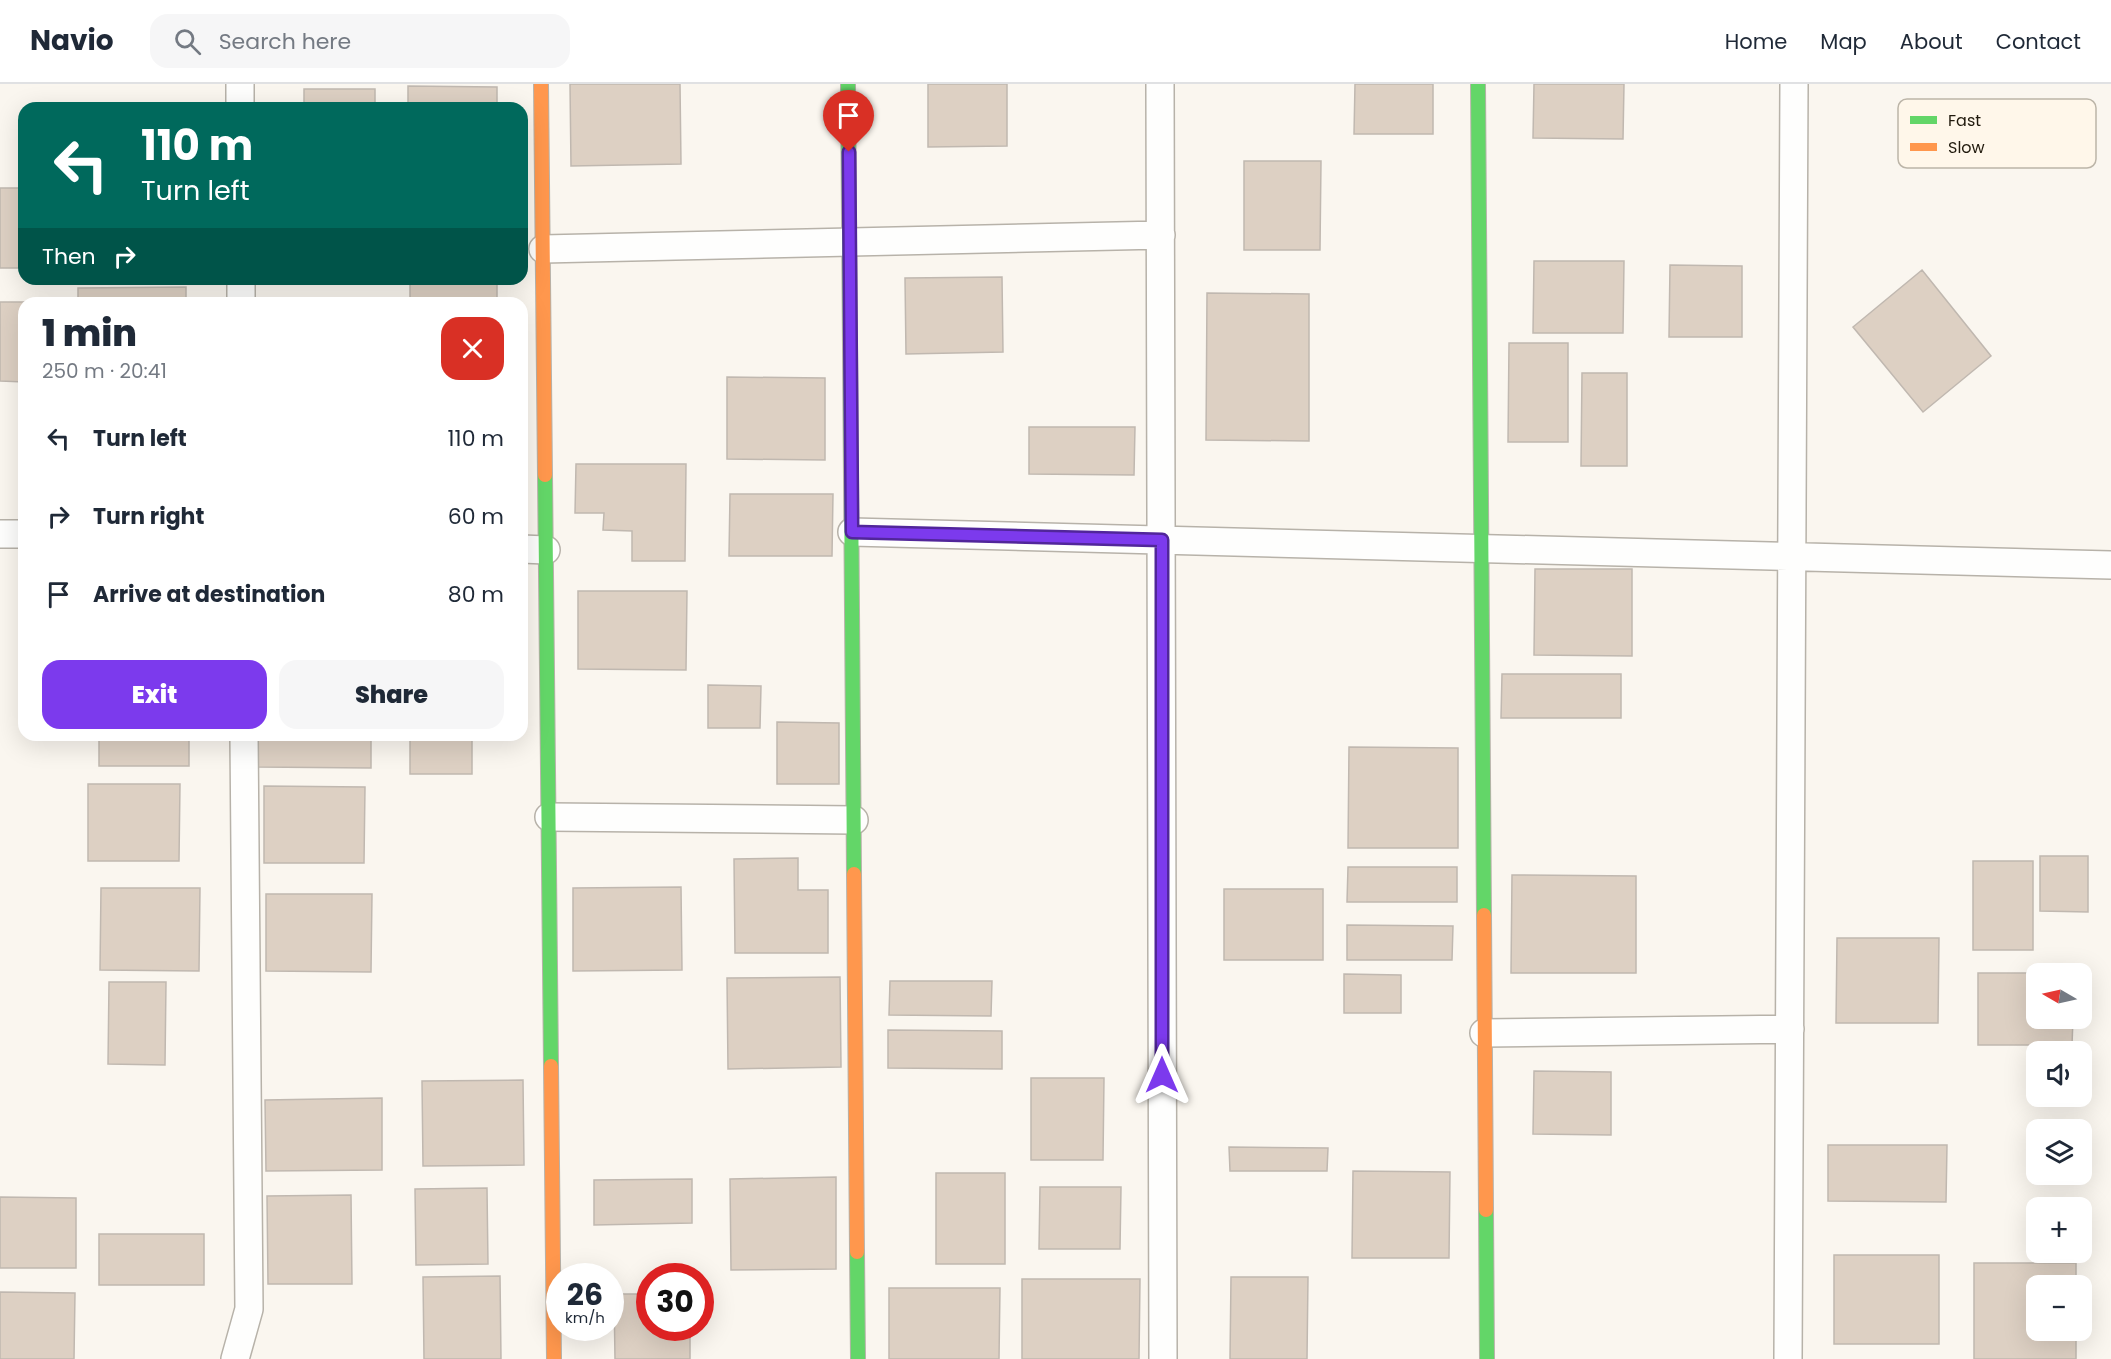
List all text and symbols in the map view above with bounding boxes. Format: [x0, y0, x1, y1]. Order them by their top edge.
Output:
search box [150, 14, 570, 68]
text: Navio [30, 21, 114, 60]
icon: search [171, 25, 204, 58]
text: Search here [219, 26, 351, 57]
text: Home [1725, 27, 1787, 56]
text: Map [1820, 27, 1867, 56]
text: About [1900, 27, 1963, 56]
text: Contact [1996, 27, 2081, 56]
pin [823, 90, 874, 152]
icon: arrive [832, 99, 865, 132]
legend [1898, 99, 2096, 168]
text: Fast [1948, 109, 1981, 132]
text: 110 m [141, 116, 253, 175]
icon: left [42, 126, 120, 204]
text: Slow [1948, 136, 1985, 159]
text: Turn left [141, 172, 250, 209]
icon: right [108, 240, 141, 273]
text: Then [42, 241, 96, 272]
text: 1 min [42, 308, 137, 359]
button: close [441, 317, 504, 380]
text: 250 m · 20:41 [42, 357, 167, 385]
icon: left [42, 422, 75, 455]
text: Turn left [93, 423, 187, 454]
text: 110 m [448, 423, 504, 454]
icon: right [42, 500, 75, 533]
text: Turn right [93, 501, 204, 532]
text: 60 m [448, 501, 504, 532]
icon: arrive [42, 578, 75, 611]
text: Arrive at destination [93, 579, 325, 610]
text: 80 m [448, 579, 504, 610]
button: Exit [42, 660, 267, 729]
button: Share [279, 660, 504, 729]
north arrow [2026, 963, 2092, 1029]
map controls [2026, 963, 2092, 1341]
button: sound [2026, 1041, 2092, 1107]
position arrow [1130, 1043, 1194, 1107]
button: layers [2026, 1119, 2092, 1185]
button: + [2026, 1197, 2092, 1263]
speed limit sign: 30 [636, 1263, 714, 1341]
text: 26 [567, 1273, 603, 1316]
button: − [2026, 1275, 2092, 1341]
text: km/h [565, 1307, 605, 1328]

